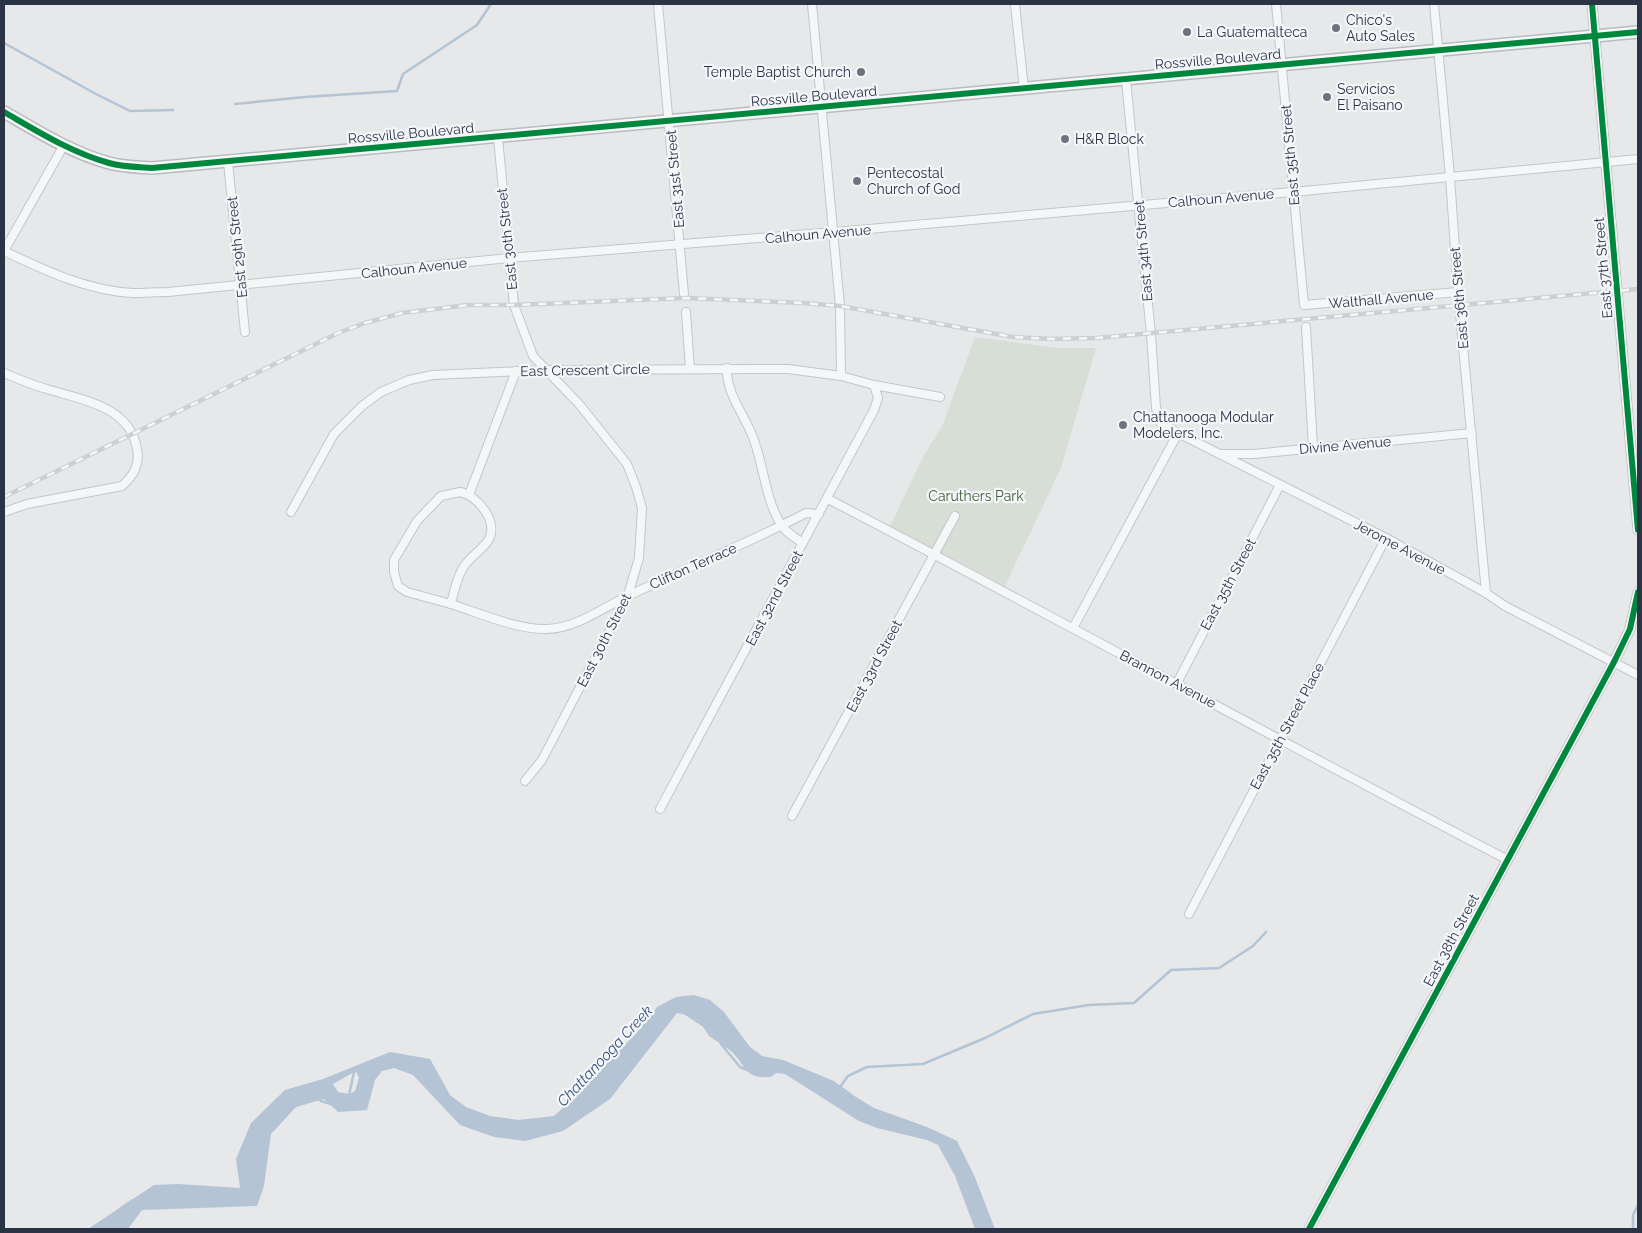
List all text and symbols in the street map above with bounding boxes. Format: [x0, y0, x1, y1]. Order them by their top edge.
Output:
place label: Chico's Auto Sales [1346, 12, 1415, 44]
marker: Chico's Auto Sales [1330, 22, 1342, 34]
place label: La Guatemalteca [1197, 24, 1307, 40]
marker: La Guatemalteca [1181, 26, 1193, 38]
street label: Rossville Boulevard [1154, 46, 1282, 72]
place label: Temple Baptist Church [704, 64, 851, 80]
marker: Temple Baptist Church [855, 66, 867, 78]
place label: Servicios El Paisano [1337, 81, 1403, 113]
street label: Rossville Boulevard [750, 83, 878, 109]
marker: Servicios El Paisano [1321, 91, 1333, 103]
street label: East 35th Street [1278, 103, 1302, 206]
street label: Rossville Boulevard [347, 120, 475, 146]
street label: East 31st Street [663, 129, 687, 229]
place label: H&R Block [1075, 131, 1145, 147]
marker: H&R Block [1059, 133, 1071, 145]
place label: Pentecostal Church of God [867, 165, 960, 197]
marker: Pentecostal Church of God [851, 175, 863, 187]
street label: Calhoun Avenue [1167, 185, 1275, 211]
street label: East 30th Street [494, 187, 520, 291]
street label: East 29th Street [224, 195, 250, 298]
street label: East 34th Street [1131, 199, 1155, 302]
street label: East 37th Street [1591, 217, 1615, 319]
street label: Calhoun Avenue [764, 221, 872, 247]
street label: East 36th Street [1447, 246, 1471, 350]
street label: Calhoun Avenue [360, 254, 468, 282]
street label: Walthall Avenue [1328, 286, 1434, 312]
street label: East Crescent Circle [520, 361, 650, 379]
place label: Chattanooga Modular Modelers, Inc. [1133, 409, 1274, 441]
marker: Chattanooga Modular Modelers, Inc. [1117, 419, 1129, 431]
street label: Divine Avenue [1298, 433, 1392, 457]
park label: Caruthers Park [928, 488, 1024, 504]
street label: Jerome Avenue [1352, 516, 1448, 578]
street label: East 35th Street [1197, 535, 1259, 633]
street label: Clifton Terrace [647, 540, 739, 592]
street label: East 32nd Street [742, 548, 806, 648]
street label: East 30th Street [574, 590, 635, 689]
street label: East 33rd Street [843, 617, 905, 715]
street label: Brannon Avenue [1117, 647, 1219, 711]
street label: East 35th Street Place [1247, 660, 1327, 792]
street label: East 38th Street [1420, 891, 1482, 989]
water label: Chattanooga Creek [554, 1002, 656, 1110]

